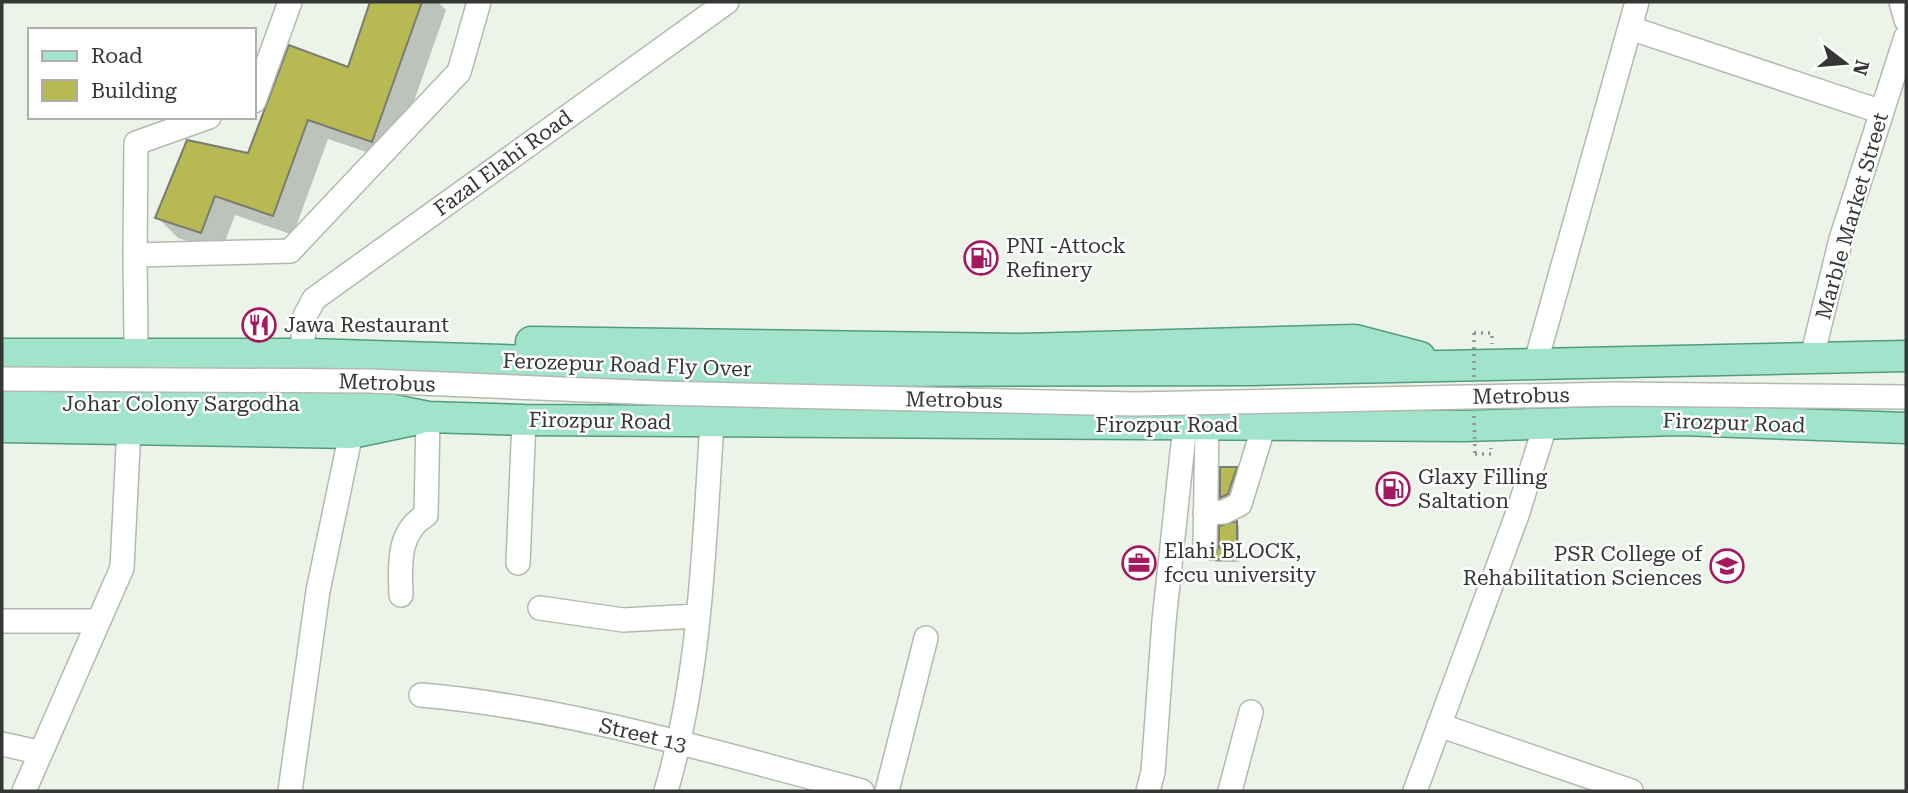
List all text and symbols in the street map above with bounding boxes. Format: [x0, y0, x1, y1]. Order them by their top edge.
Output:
legend [28, 28, 256, 119]
north arrow [1810, 28, 1880, 98]
text: Road [91, 44, 143, 68]
text: N [1848, 57, 1874, 78]
text: Building [91, 79, 177, 103]
street label: Fazal Elahi Road [429, 105, 577, 221]
street label: Marble Market Street [1811, 110, 1893, 322]
place label: PNI -Attock Refinery [1006, 234, 1126, 282]
fuel station icon: PNI -Attock Refinery [962, 239, 1000, 277]
restaurant icon: Jawa Restaurant [240, 306, 278, 344]
place label: Jawa Restaurant [284, 313, 449, 337]
street label: Ferozepur Road Fly Over [502, 349, 752, 381]
street label: Metrobus [338, 369, 436, 397]
street label: Metrobus [1472, 383, 1570, 409]
street label: Metrobus [905, 387, 1003, 413]
street label: Johar Colony Sargodha [62, 392, 300, 416]
street label: Firozpur Road [528, 408, 672, 434]
street label: Firozpur Road [1662, 409, 1806, 438]
street label: Firozpur Road [1096, 413, 1239, 437]
place label: Glaxy Filling Saltation [1418, 465, 1547, 513]
fuel station icon: Glaxy Filling Saltation [1374, 470, 1412, 508]
place label: Elahi BLOCK, fccu university [1164, 539, 1317, 587]
place label: PSR College of Rehabilitation Sciences [1463, 542, 1703, 590]
office icon: Elahi BLOCK, fccu university [1120, 544, 1158, 582]
school or university icon: PSR College of Rehabilitation Sciences [1708, 547, 1746, 585]
street label: Street 13 [597, 713, 689, 757]

